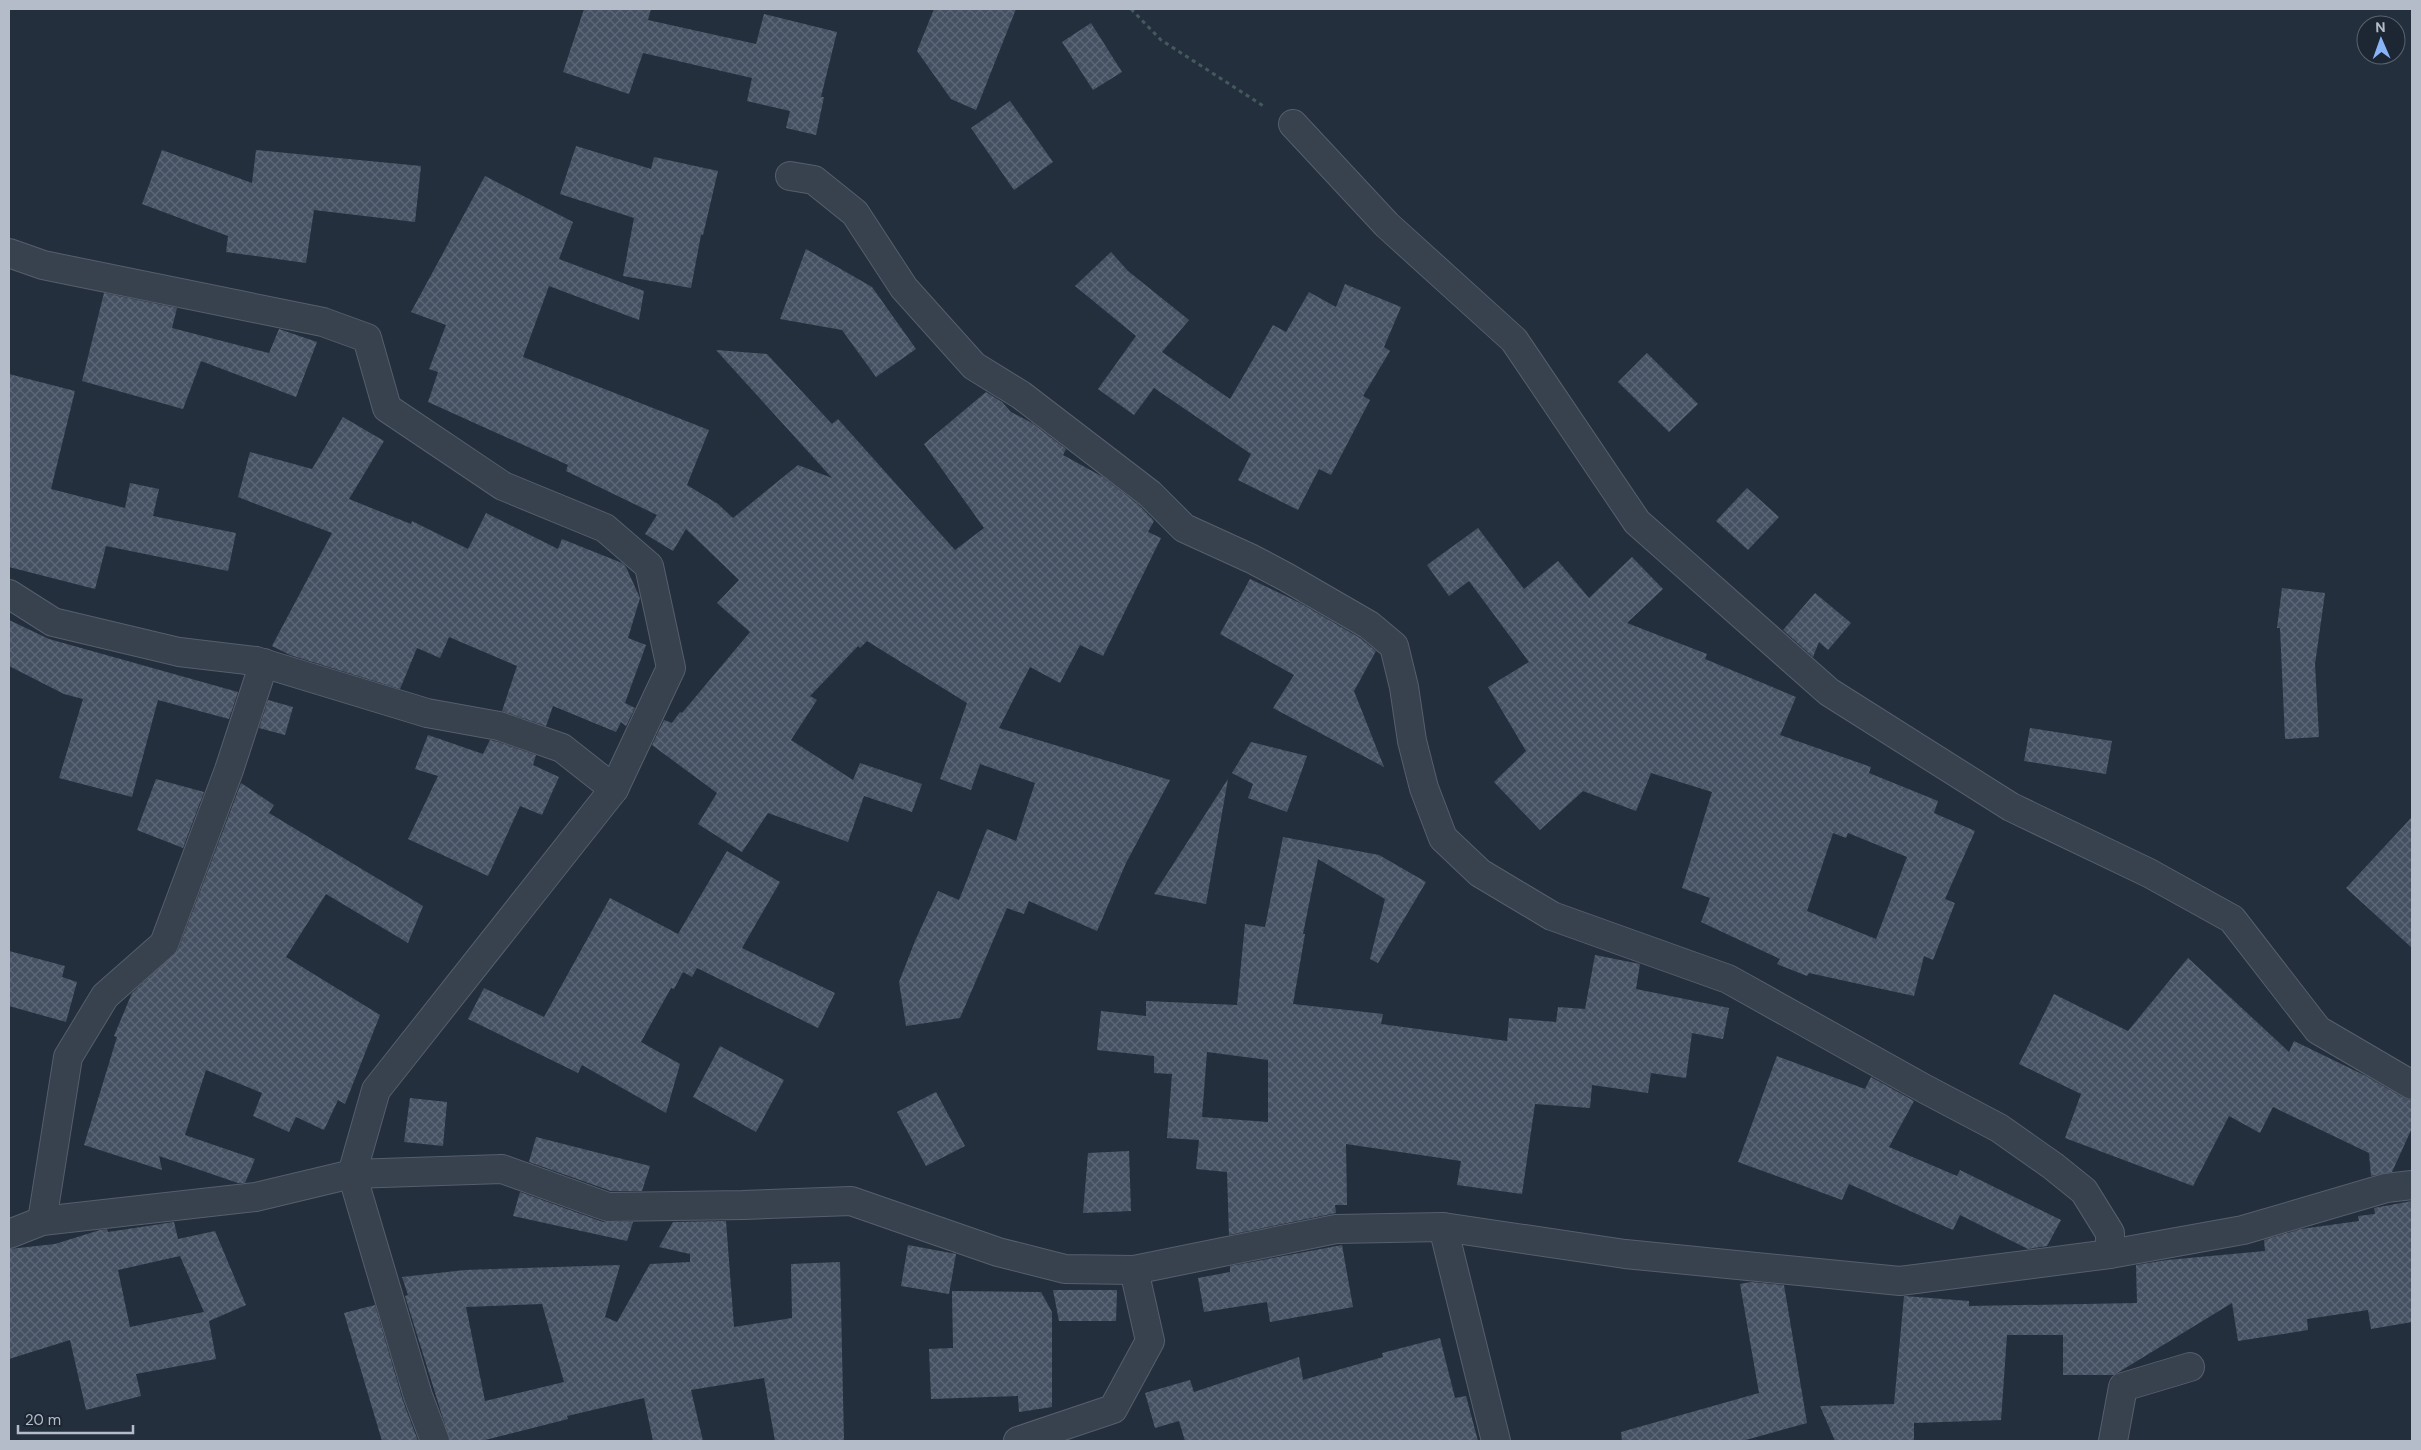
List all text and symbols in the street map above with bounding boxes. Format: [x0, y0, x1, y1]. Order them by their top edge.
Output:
north arrow [2356, 15, 2406, 65]
text: N [2375, 18, 2386, 36]
scale bar [18, 1402, 132, 1434]
text: 20 m [25, 1410, 61, 1430]

